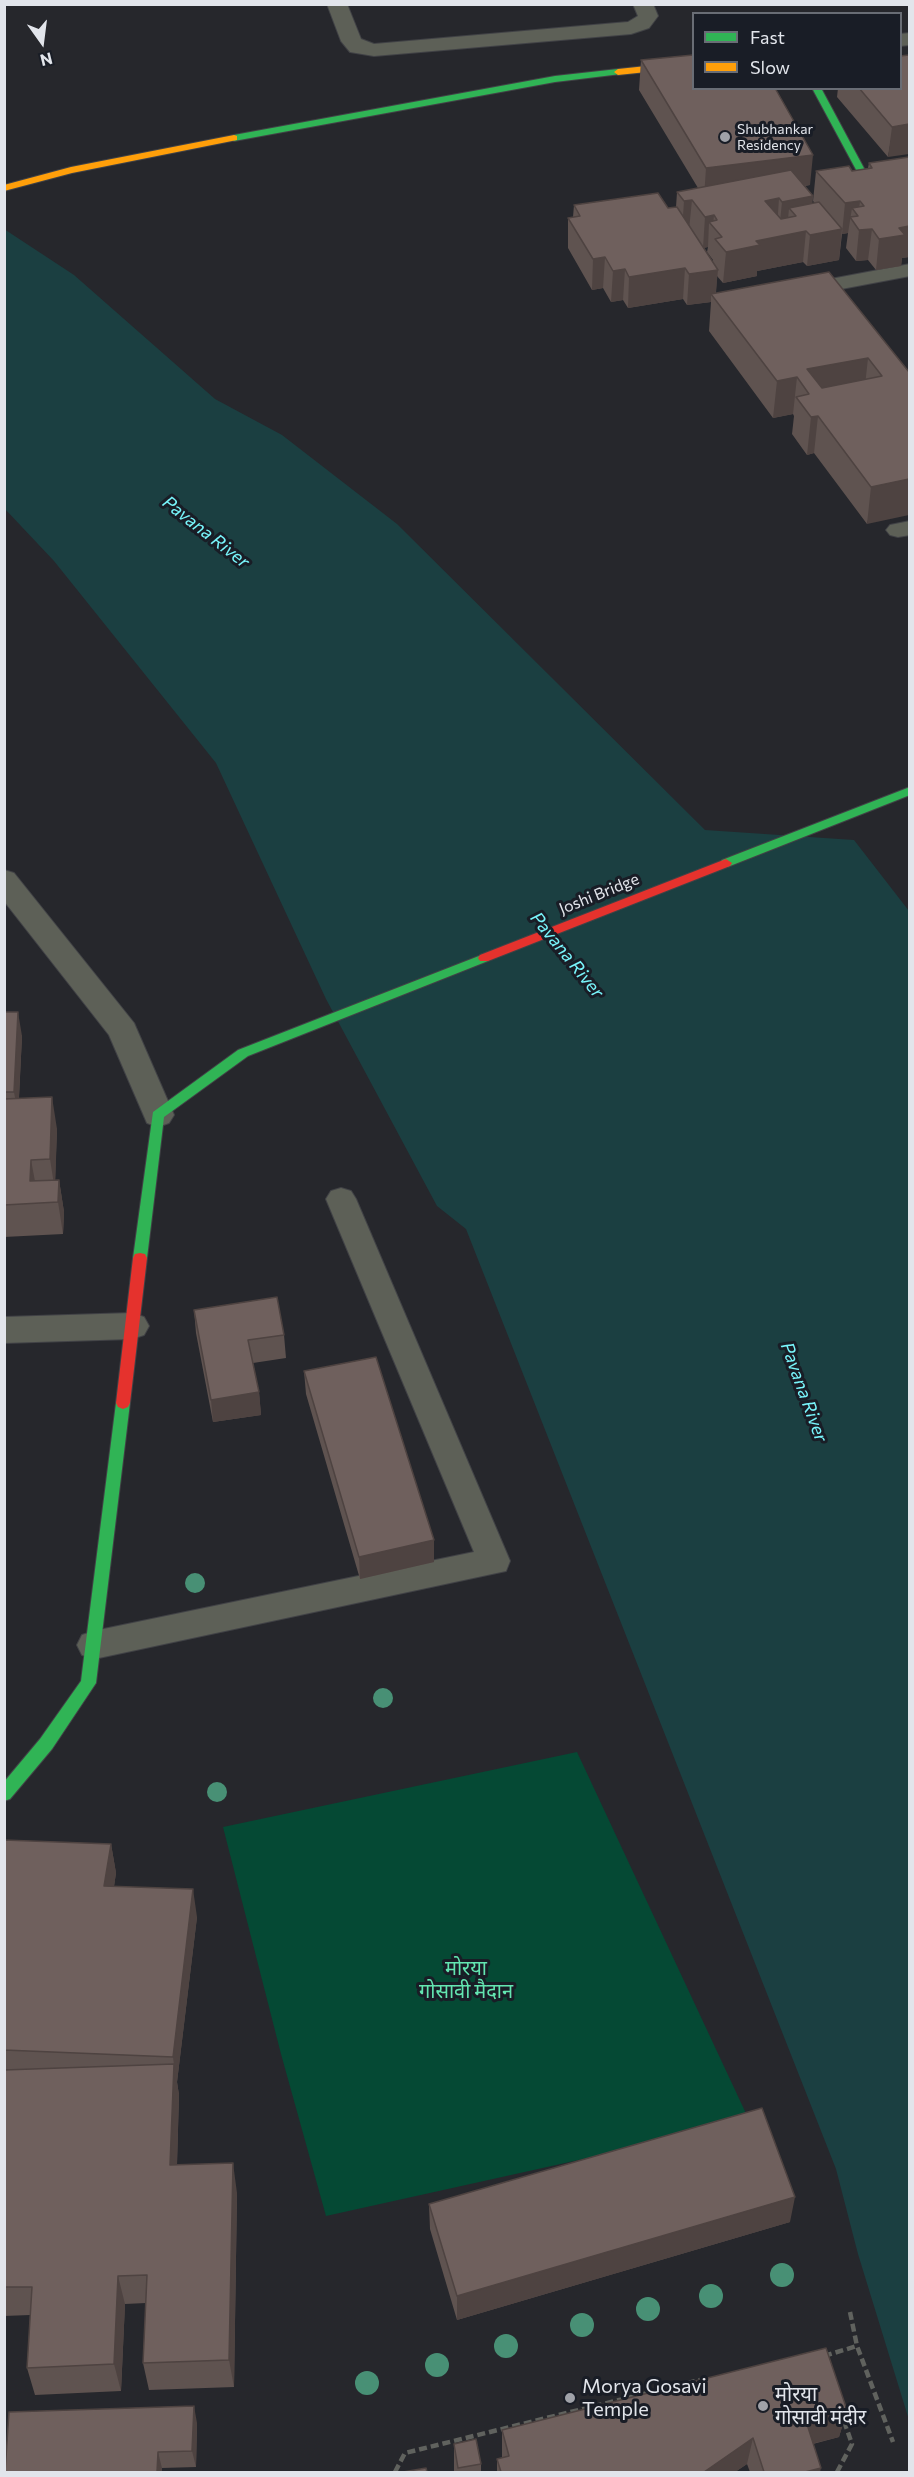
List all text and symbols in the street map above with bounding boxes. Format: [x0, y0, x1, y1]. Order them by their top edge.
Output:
north arrow [12, 12, 72, 72]
legend [692, 12, 902, 90]
text: Fast [750, 26, 785, 48]
text: N [38, 49, 55, 71]
text: Slow [750, 56, 790, 78]
place label: Shubhankar Residency [737, 121, 813, 154]
marker: Shubhankar Residency [718, 130, 732, 144]
water label: Pavana River [158, 491, 254, 573]
street label: Joshi Bridge [556, 869, 642, 919]
water label: Pavana River [526, 908, 608, 1002]
water label: Pavana River [776, 1339, 832, 1445]
park label: मोरया गोसावी मैदान [419, 1956, 513, 2003]
place label: Morya Gosavi Temple [582, 2374, 707, 2421]
place label: मोरया गोसावी मंदीर [775, 2382, 866, 2429]
marker: Morya Gosavi Temple [563, 2391, 577, 2405]
marker: मोरया गोसावी मंदीर [756, 2399, 770, 2413]

